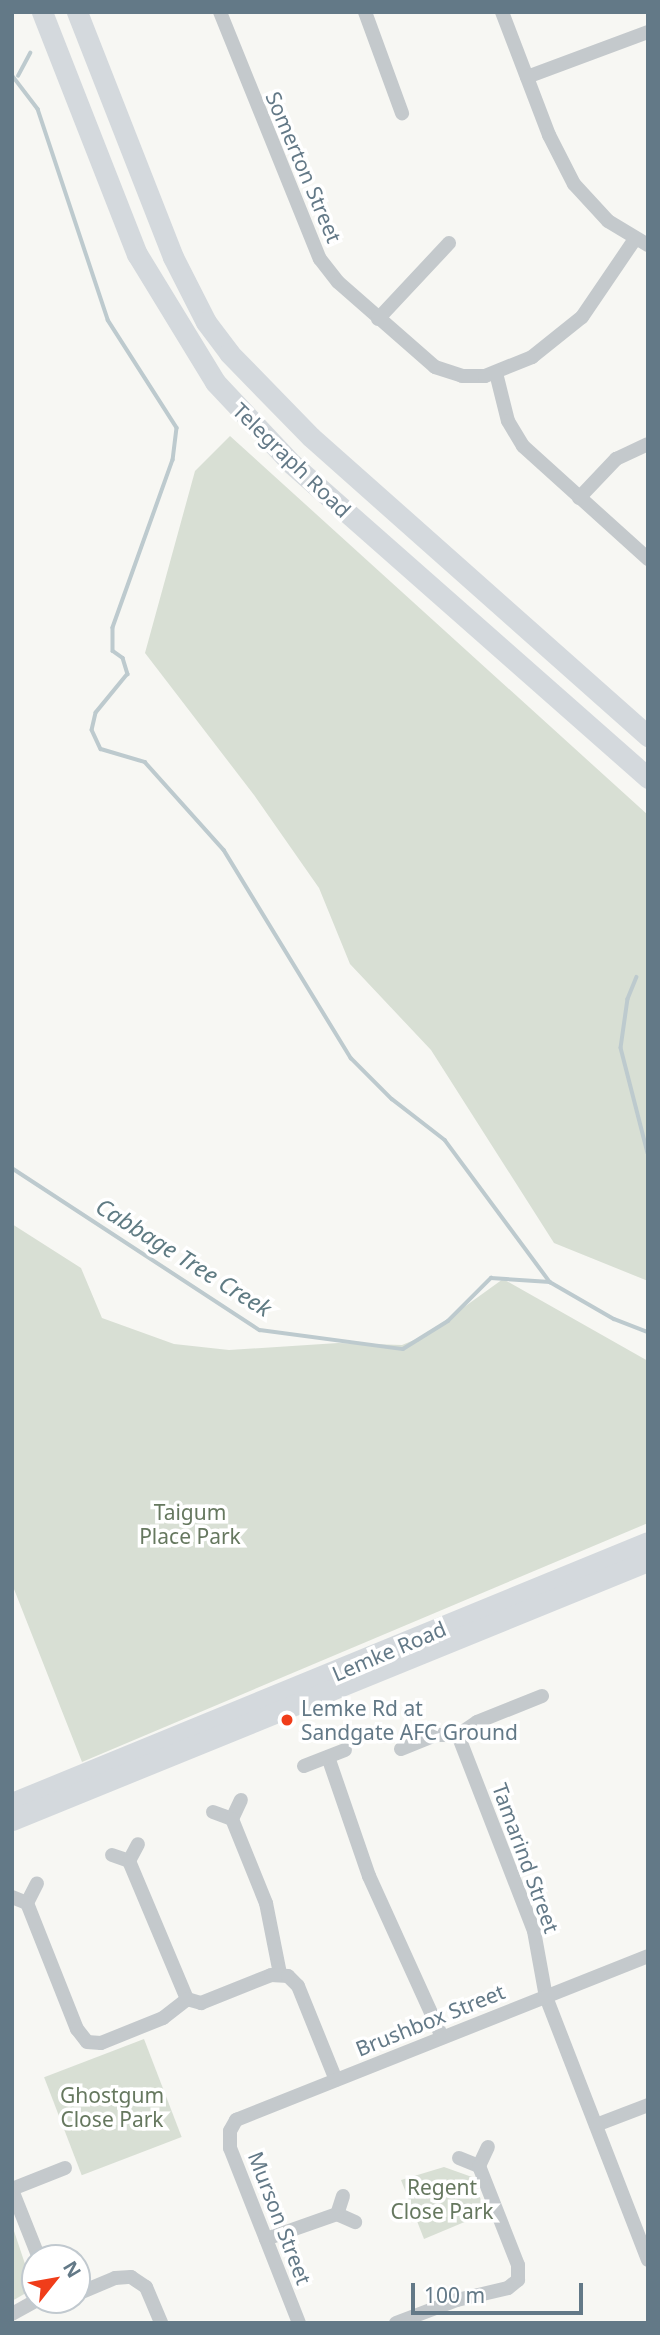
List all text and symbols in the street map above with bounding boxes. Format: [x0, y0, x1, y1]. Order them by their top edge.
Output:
street label: Somerton Street [261, 88, 347, 246]
street label: Telegraph Road [228, 397, 356, 523]
water label: Cabbage Tree Creek [91, 1192, 277, 1322]
park label: Taigum Place Park [139, 1499, 241, 1549]
street label: Lemke Road [328, 1616, 450, 1686]
place label: Lemke Rd at Sandgate AFC Ground [301, 1695, 518, 1745]
marker: Lemke Rd at Sandgate AFC Ground [279, 1712, 295, 1728]
street label: Tamarind Street [487, 1780, 565, 1936]
street label: Brushbox Street [352, 1979, 508, 2061]
park label: Ghostgum Close Park [60, 2082, 164, 2132]
street label: Murson Street [243, 2148, 317, 2288]
park label: Regent Close Park [390, 2174, 494, 2224]
north arrow [21, 2244, 91, 2314]
text: N [57, 2256, 87, 2283]
scale bar [415, 2268, 586, 2312]
text: 100 m [424, 2281, 485, 2309]

